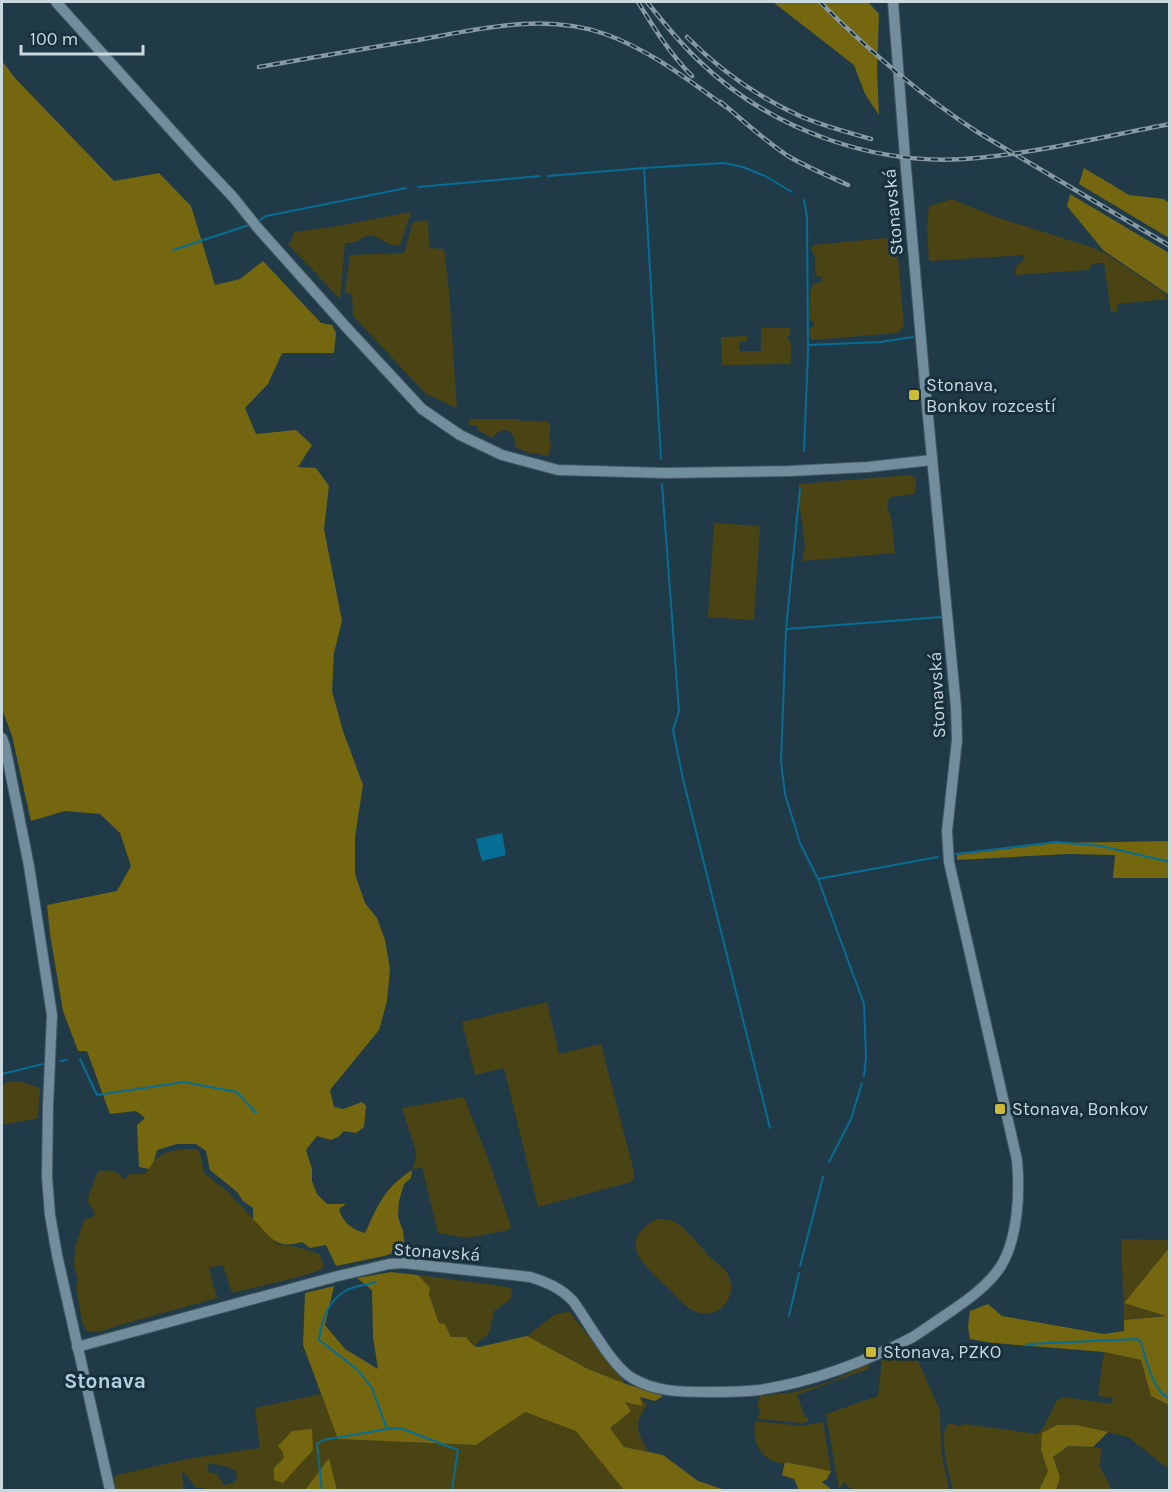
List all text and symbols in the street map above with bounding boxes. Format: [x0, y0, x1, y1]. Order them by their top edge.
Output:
scale bar [21, 18, 142, 56]
text: 100 m [30, 28, 78, 50]
street label: Stonavská [878, 168, 908, 256]
place label: Stonava, Bonkov rozcestí [926, 374, 1057, 417]
marker: Stonava, Bonkov rozcestí [907, 388, 921, 402]
street label: Stonavská [924, 651, 950, 739]
place label: Stonava, Bonkov [1012, 1098, 1148, 1120]
marker: Stonava, Bonkov [993, 1102, 1007, 1116]
street label: Stonavská [393, 1238, 481, 1266]
place label: Stonava, PZKO [883, 1341, 1001, 1363]
marker: Stonava, PZKO [864, 1345, 878, 1359]
district label: Stonava [64, 1369, 146, 1393]

